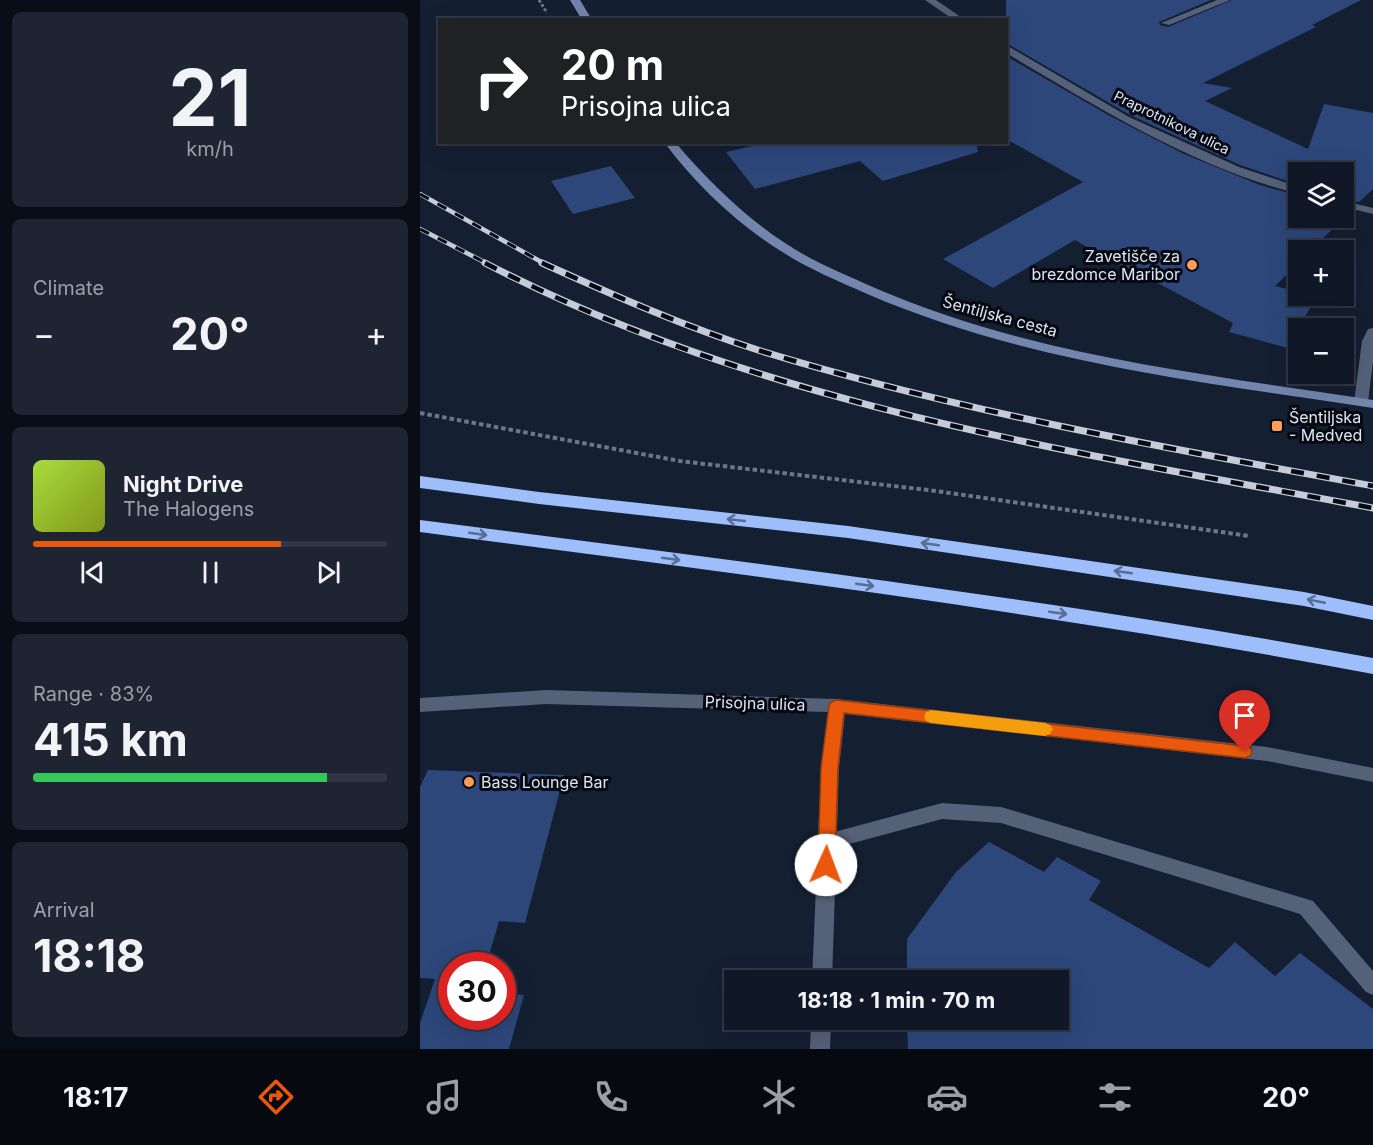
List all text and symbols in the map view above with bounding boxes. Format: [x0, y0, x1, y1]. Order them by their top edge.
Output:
text: 20 m [561, 39, 664, 90]
icon: right [462, 42, 540, 120]
text: 21 [169, 50, 251, 145]
street label: Praprotnikova ulica [1111, 87, 1233, 157]
text: Prisojna ulica [561, 90, 731, 123]
text: km/h [186, 137, 234, 161]
map controls [1288, 162, 1354, 384]
button: layers [1288, 162, 1354, 228]
button: + [1288, 240, 1354, 306]
place label: Zavetišče za brezdomce Maribor [1031, 246, 1180, 284]
marker: Zavetišče za brezdomce Maribor [1185, 258, 1199, 272]
text: Climate [33, 276, 104, 300]
street label: Šentiljska cesta [941, 291, 1059, 341]
text: 20° [170, 306, 250, 361]
text: − [33, 314, 55, 354]
text: + [365, 314, 387, 354]
button: − [1288, 318, 1354, 384]
place label: Šentiljska - Medved [1289, 407, 1362, 445]
marker: Šentiljska - Medved [1270, 419, 1284, 433]
text: Night Drive [123, 471, 243, 497]
text: The Halogens [123, 497, 254, 521]
one-way arrow [727, 514, 747, 525]
one-way arrow [468, 528, 487, 539]
one-way arrow [920, 539, 940, 550]
one-way arrow [661, 554, 681, 565]
icon: previous [76, 556, 109, 589]
icon: pause [194, 556, 227, 589]
icon: next [312, 556, 345, 589]
one-way arrow [1113, 567, 1133, 578]
one-way arrow [854, 580, 874, 591]
one-way arrow [1306, 595, 1326, 606]
one-way arrow [1047, 608, 1067, 619]
text: Range · 83% [33, 682, 154, 706]
pin [1219, 690, 1270, 752]
street label: Prisojna ulica [704, 691, 806, 715]
icon: arrive [1228, 699, 1261, 732]
text: 415 km [33, 712, 188, 767]
place label: Bass Lounge Bar [481, 772, 609, 792]
marker: Bass Lounge Bar [462, 775, 476, 789]
position arrow [794, 833, 858, 897]
text: Arrival [33, 898, 95, 922]
text: 18:18 [33, 928, 145, 983]
speed limit sign: 30 [438, 952, 516, 1030]
text: 18:18 · 1 min · 70 m [798, 987, 995, 1013]
icon: directions [255, 1076, 297, 1118]
icon: music [423, 1076, 465, 1118]
icon: phone [590, 1076, 632, 1118]
icon: climate [758, 1076, 800, 1118]
icon: car [926, 1076, 968, 1118]
icon: filters [1094, 1076, 1136, 1118]
text: 18:17 [63, 1081, 129, 1114]
text: 20° [1262, 1081, 1310, 1114]

